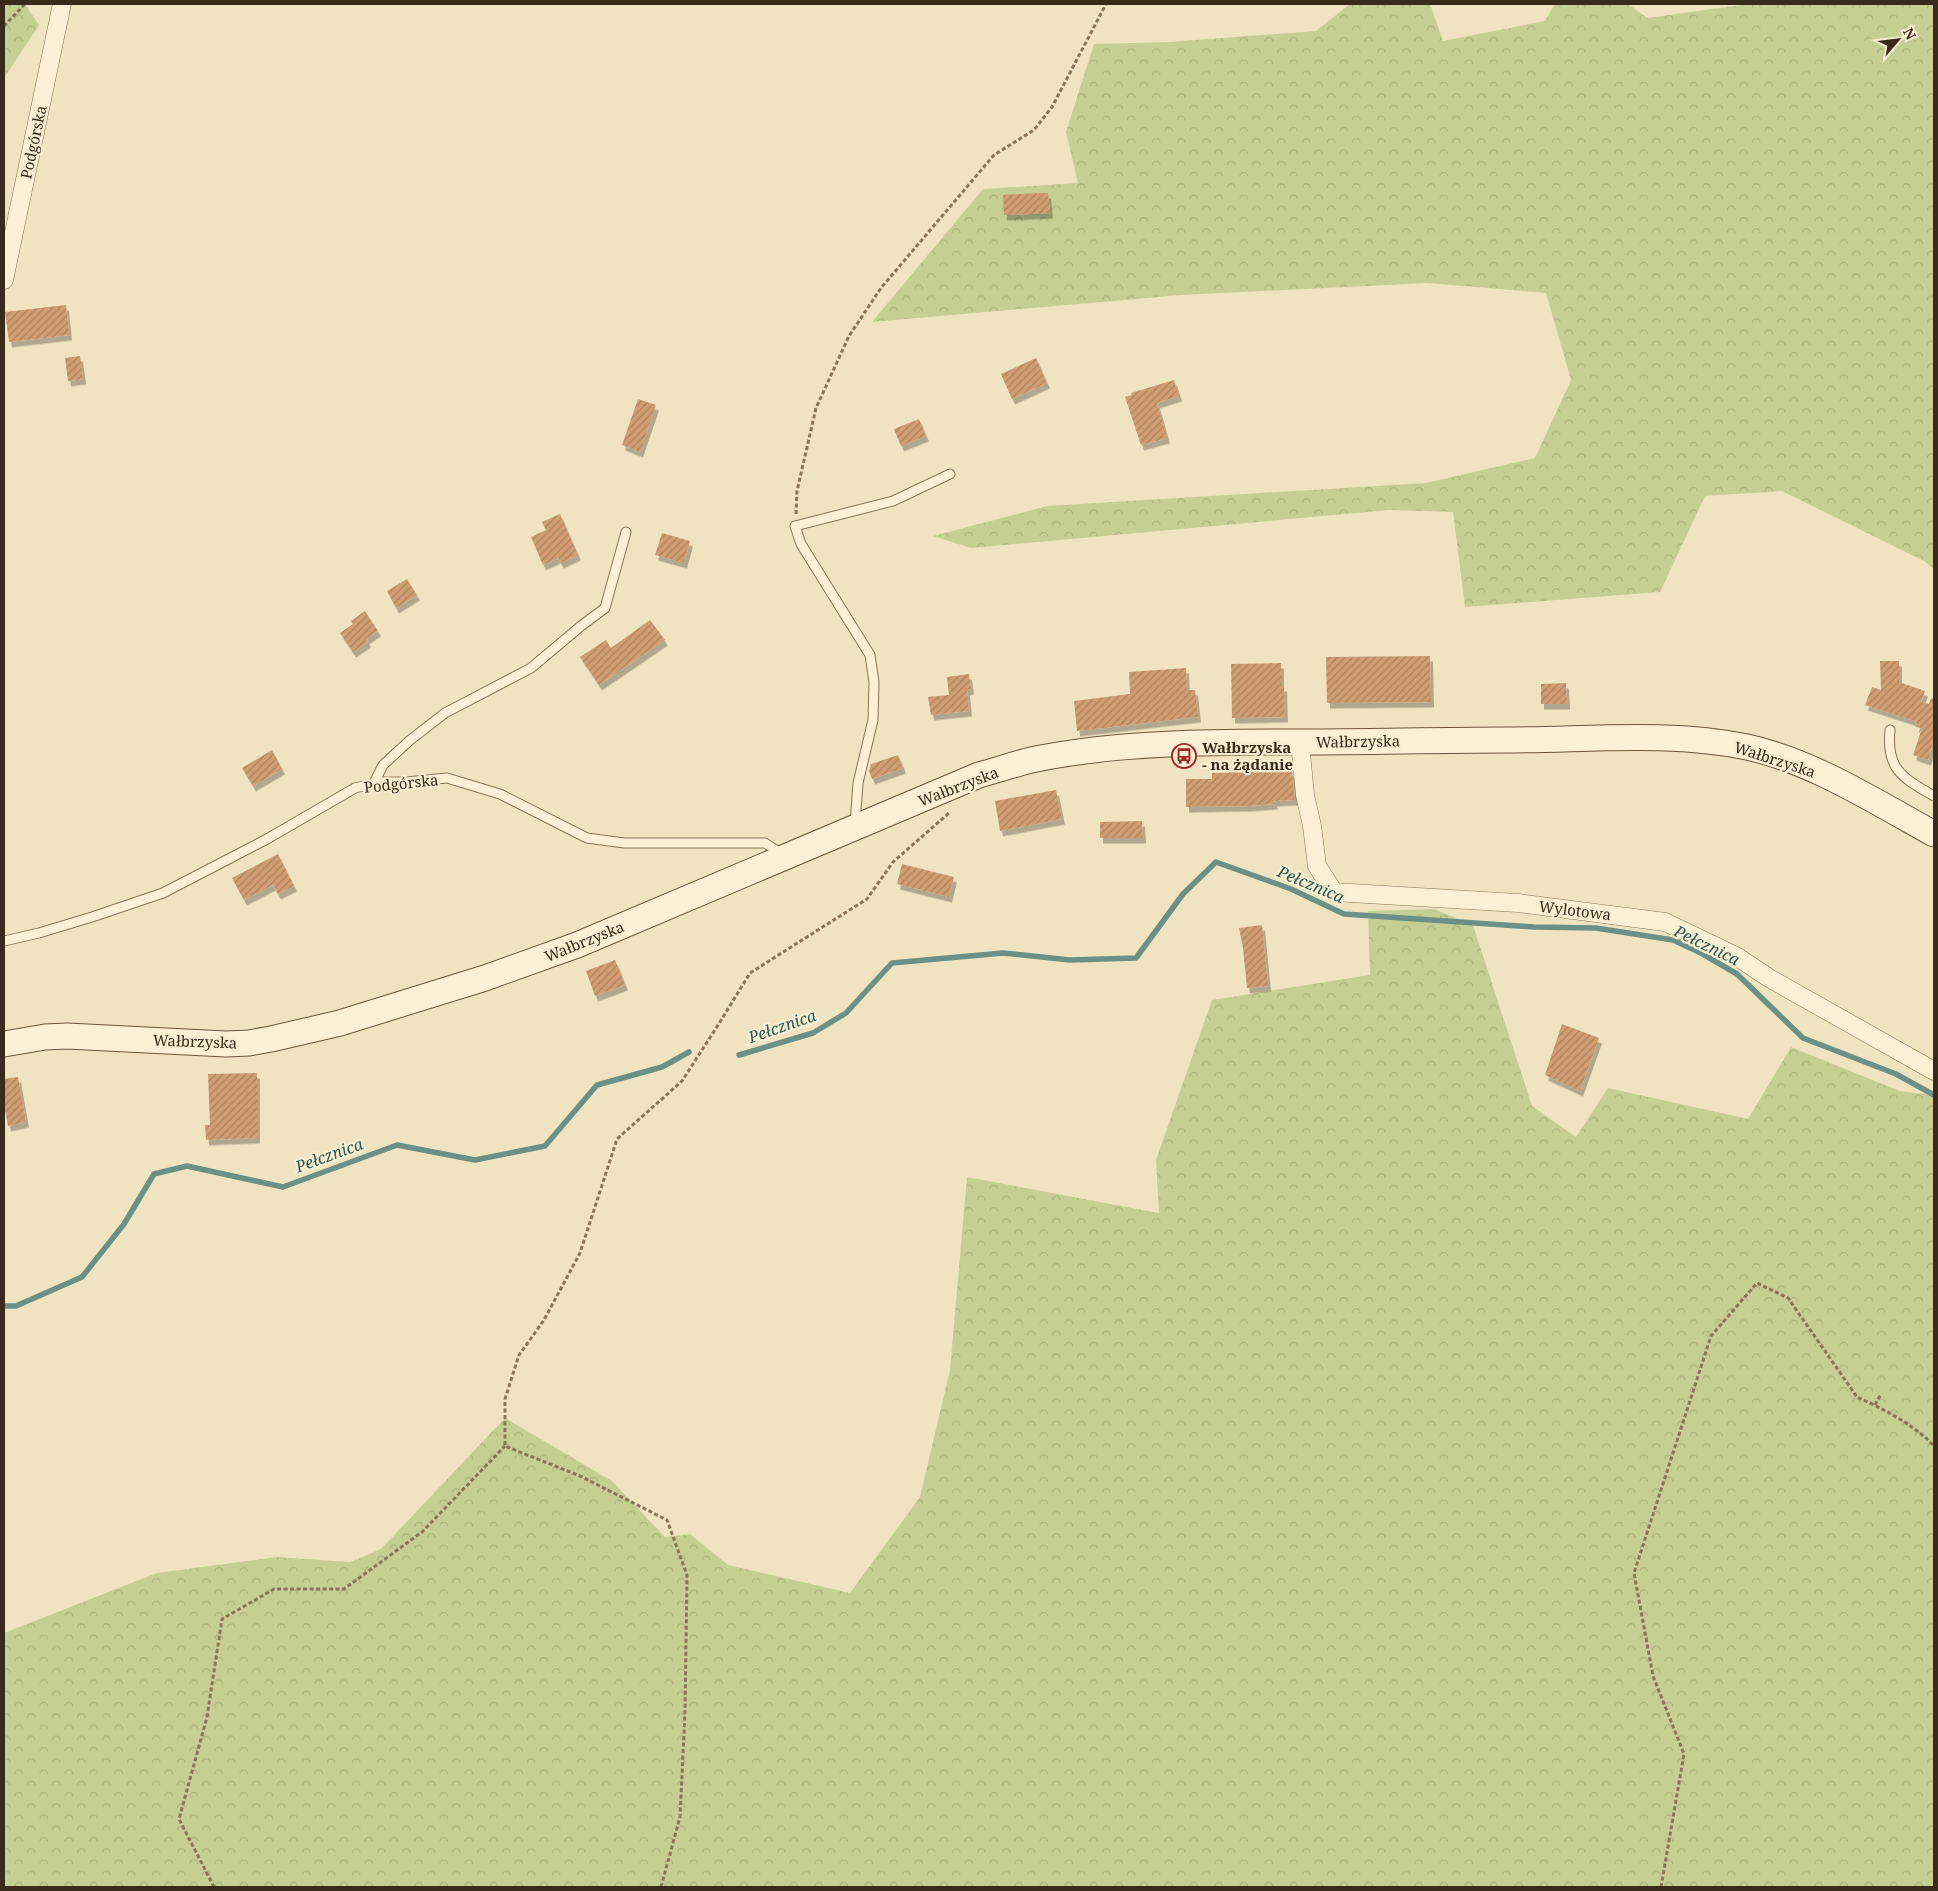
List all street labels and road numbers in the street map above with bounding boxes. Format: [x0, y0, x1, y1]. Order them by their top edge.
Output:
street label: Podgórska [15, 103, 51, 181]
street label: Wałbrzyska [1316, 730, 1400, 752]
street label: Wałbrzyska [1732, 736, 1818, 782]
street label: Wałbrzyska [915, 762, 1001, 810]
street label: Podgórska [363, 769, 439, 797]
street label: Wylotowa [1538, 896, 1612, 924]
street label: Wałbrzyska [541, 916, 627, 966]
street label: Wałbrzyska [152, 1030, 238, 1052]

